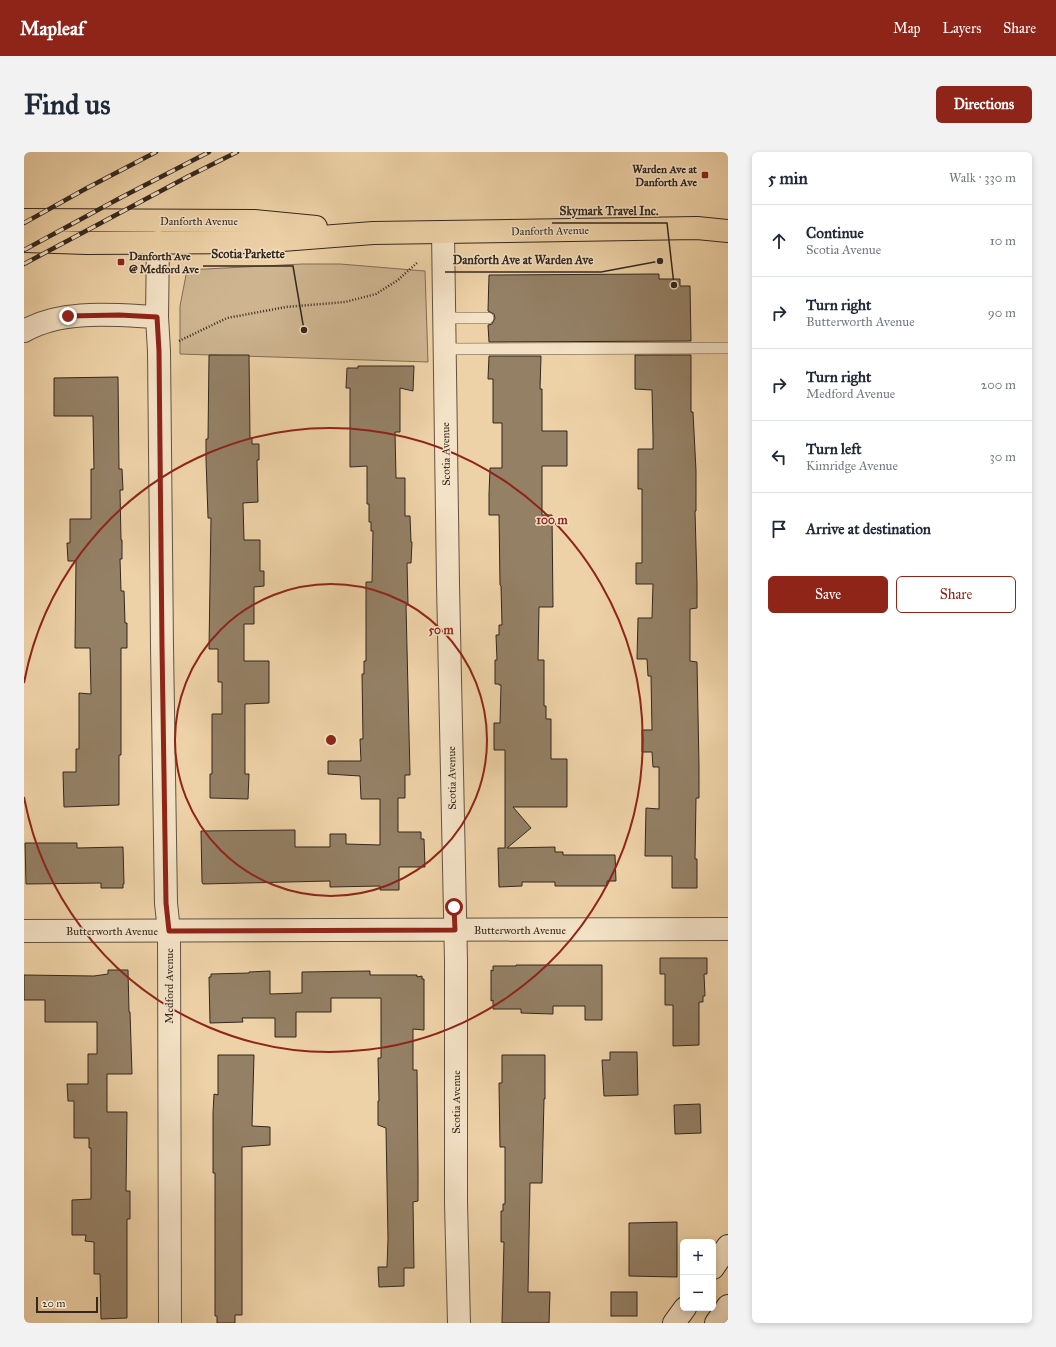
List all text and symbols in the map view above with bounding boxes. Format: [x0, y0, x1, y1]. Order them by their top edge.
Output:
text: Mapleaf [20, 17, 84, 40]
text: Map [893, 20, 921, 37]
text: Layers [943, 20, 981, 37]
text: Share [1003, 20, 1036, 37]
button: Directions [936, 86, 1032, 123]
text: Find us [24, 87, 110, 122]
place label: Warden Ave at Danforth Ave [632, 163, 697, 189]
text: 5 min [768, 168, 808, 189]
marker: Warden Ave at Danforth Ave [700, 170, 710, 180]
text: Walk · 330 m [949, 170, 1016, 186]
callout: Skymark Travel Inc. [552, 199, 667, 223]
text: Skymark Travel Inc. [560, 204, 659, 219]
street label: Danforth Avenue [160, 215, 238, 228]
street label: Danforth Avenue [511, 224, 590, 238]
text: Continue [806, 224, 864, 242]
icon: ahead [768, 230, 790, 252]
text: 10 m [990, 233, 1016, 249]
callout: Scotia Parkette [203, 242, 293, 266]
text: Scotia Avenue [806, 242, 881, 258]
text: Scotia Parkette [211, 247, 285, 261]
callout: Danforth Ave at Warden Ave [445, 248, 601, 272]
place label: Danforth Ave @ Medford Ave [129, 250, 199, 276]
text: Danforth Ave at Warden Ave [453, 253, 593, 267]
marker: Danforth Ave @ Medford Ave [116, 257, 126, 267]
text: Turn right [806, 296, 871, 314]
icon: right [768, 302, 790, 324]
text: 90 m [988, 305, 1016, 321]
route end [59, 307, 77, 325]
text: Butterworth Avenue [806, 314, 915, 330]
text: Turn right [806, 368, 871, 386]
icon: right [768, 374, 790, 396]
text: 200 m [981, 377, 1016, 393]
text: Medford Avenue [806, 386, 895, 402]
street label: Scotia Avenue [439, 422, 453, 486]
text: Turn left [806, 440, 862, 458]
icon: left [768, 446, 790, 468]
text: 30 m [990, 449, 1016, 465]
text: Kimridge Avenue [806, 458, 898, 474]
text: 100 m [536, 513, 569, 527]
icon: arrive [768, 518, 790, 540]
text: Arrive at destination [806, 520, 931, 538]
button: Save [768, 576, 888, 613]
button: Share [896, 576, 1016, 613]
text: 50 m [428, 623, 455, 637]
centre of rings [324, 733, 338, 747]
street label: Scotia Avenue [445, 746, 459, 810]
route start [445, 898, 463, 916]
street label: Butterworth Avenue [474, 924, 566, 937]
street label: Butterworth Avenue [66, 925, 158, 938]
street label: Medford Avenue [163, 948, 176, 1024]
street label: Scotia Avenue [450, 1070, 463, 1134]
map controls [680, 1239, 716, 1311]
button: + [680, 1239, 716, 1275]
button: − [680, 1275, 716, 1311]
scale bar [36, 1295, 98, 1314]
text: 20 m [42, 1297, 65, 1310]

